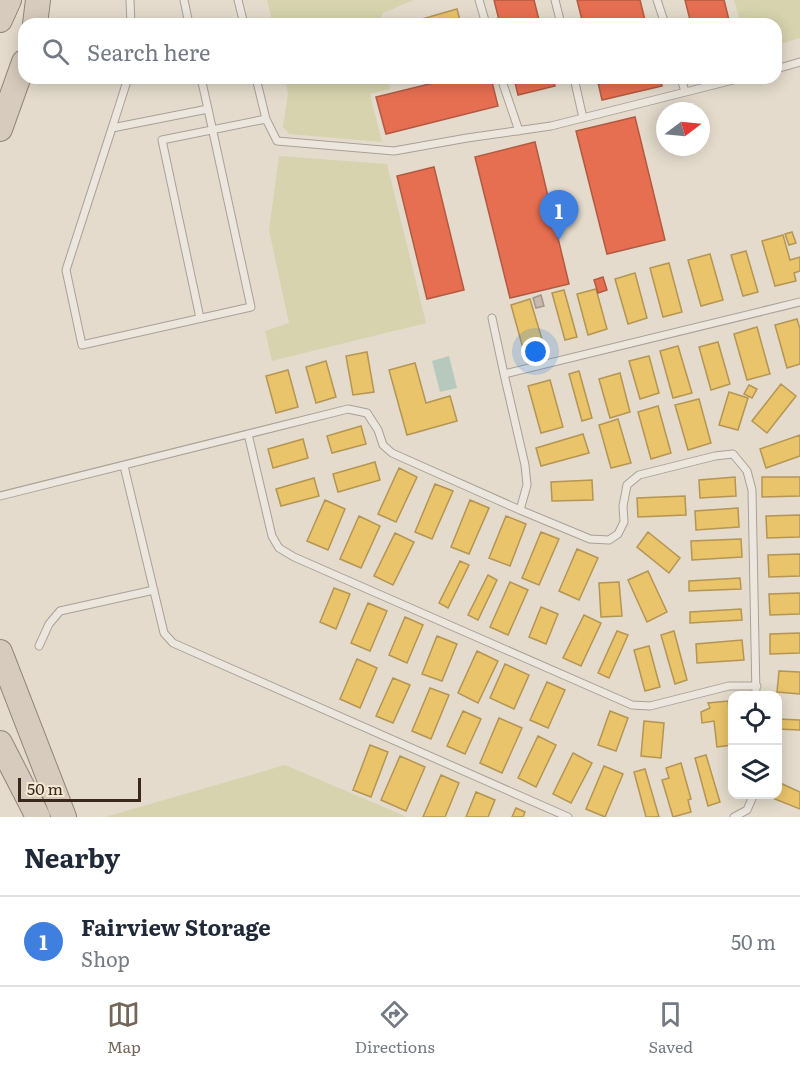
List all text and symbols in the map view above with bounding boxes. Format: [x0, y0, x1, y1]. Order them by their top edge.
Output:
search box [18, 18, 782, 84]
icon: search [39, 35, 72, 68]
text: Search here [87, 35, 210, 68]
north arrow [656, 102, 710, 156]
pin: 1 [540, 190, 578, 240]
your location [521, 337, 550, 366]
map controls [728, 691, 782, 799]
button: locate [728, 691, 782, 745]
button: layers [728, 745, 782, 799]
scale bar [18, 775, 141, 802]
text: 50 m [27, 776, 63, 800]
text: Nearby [24, 837, 120, 876]
text: Fairview Storage [81, 910, 271, 943]
text: 1 [39, 926, 48, 956]
text: 50 m [731, 926, 776, 956]
text: Shop [81, 943, 130, 973]
tab: Map [107, 998, 141, 1058]
tab: Directions [355, 998, 435, 1058]
tab: Saved [649, 998, 693, 1058]

